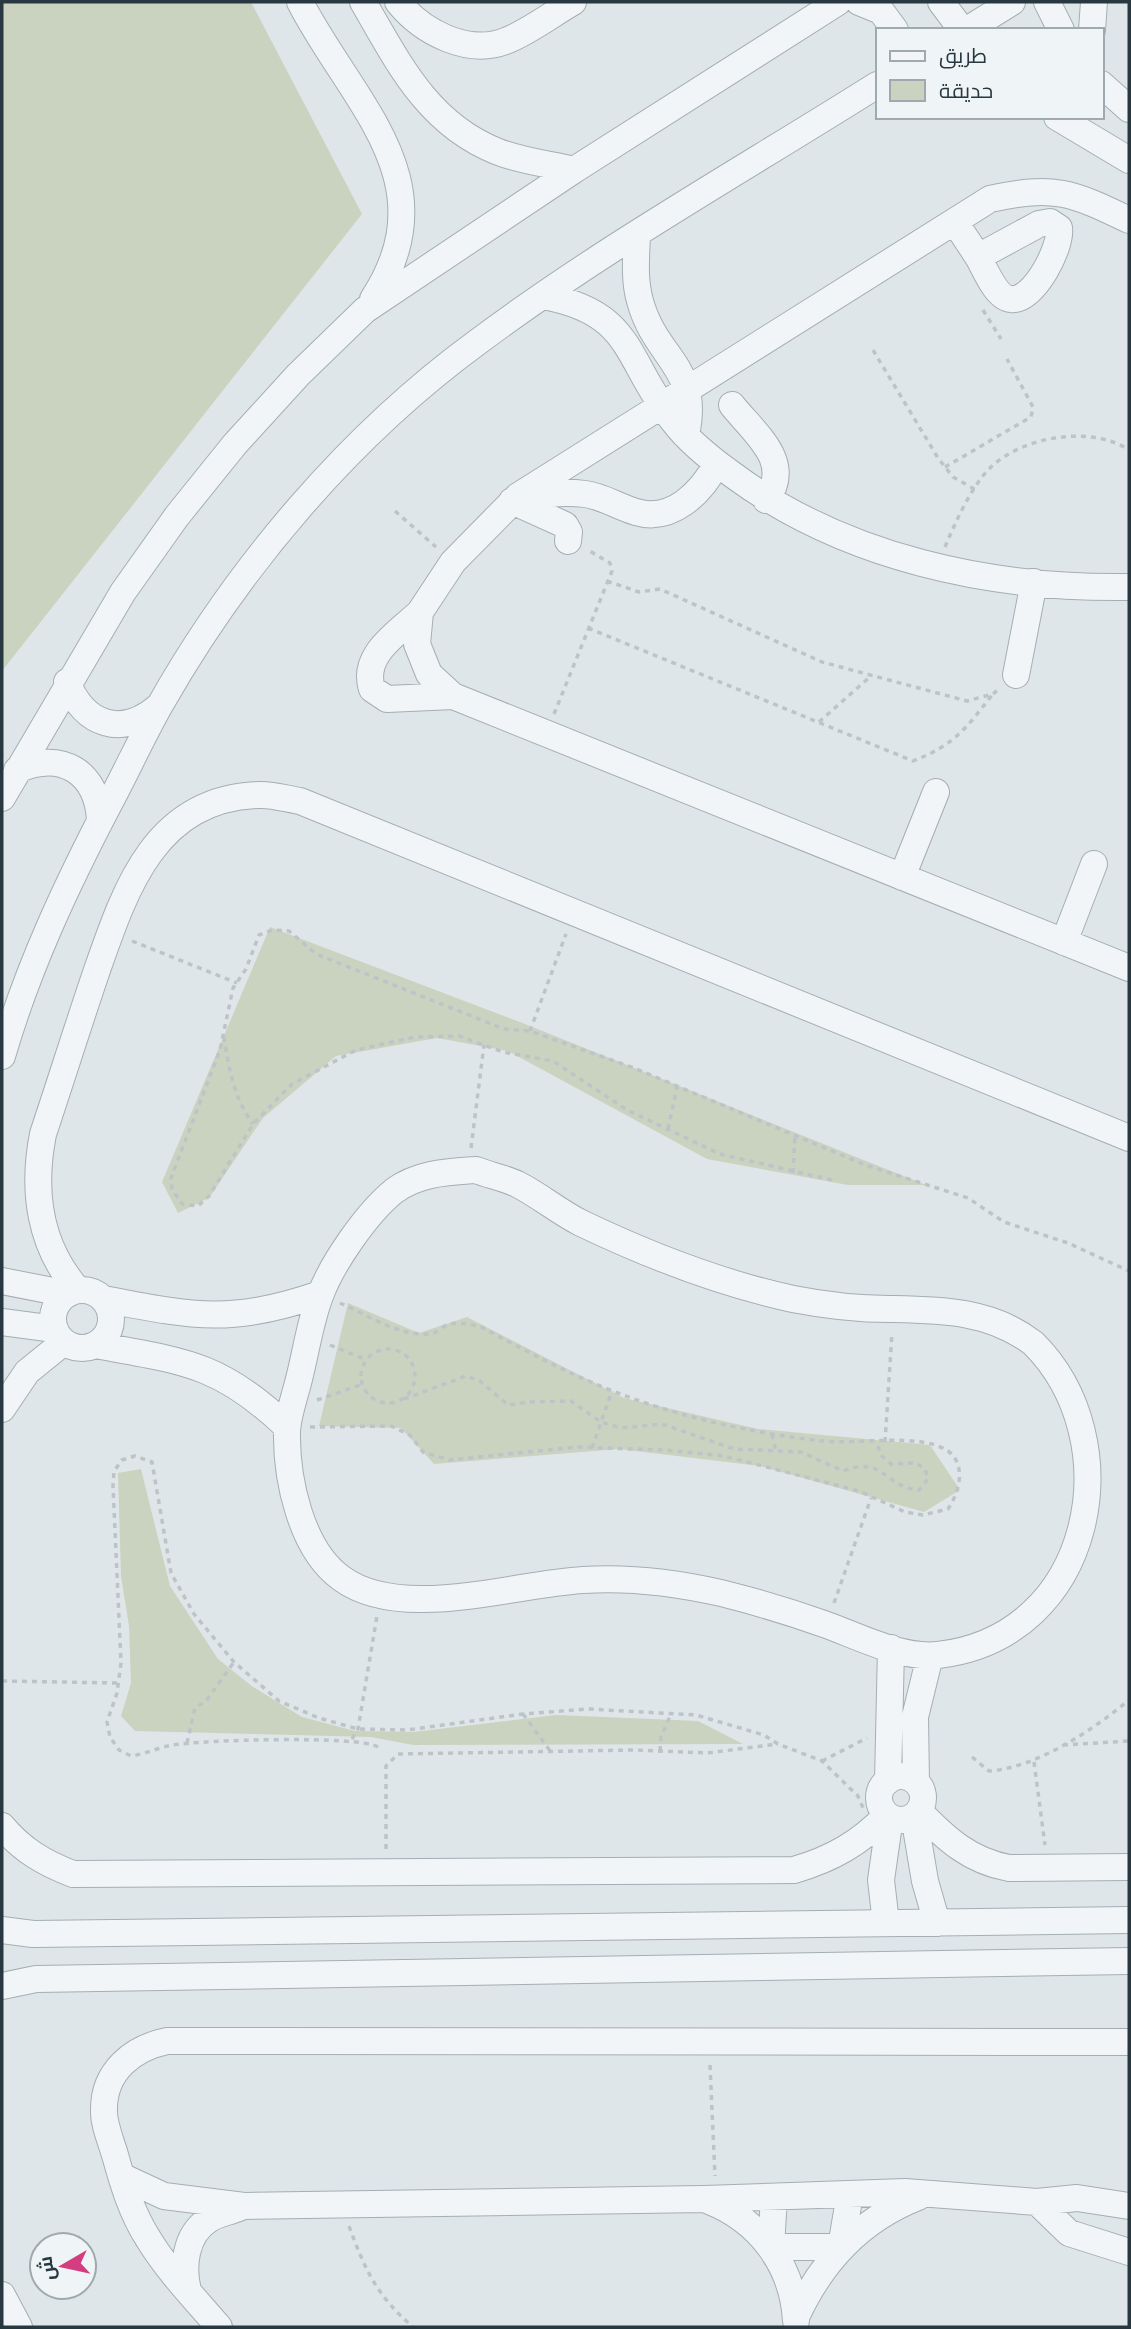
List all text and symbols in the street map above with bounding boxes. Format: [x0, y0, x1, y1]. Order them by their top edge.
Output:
legend [876, 28, 1103, 119]
text: طريق [939, 42, 987, 69]
text: حديقة [939, 77, 993, 104]
north arrow [28, 2231, 98, 2301]
text: ش [32, 2255, 60, 2283]

